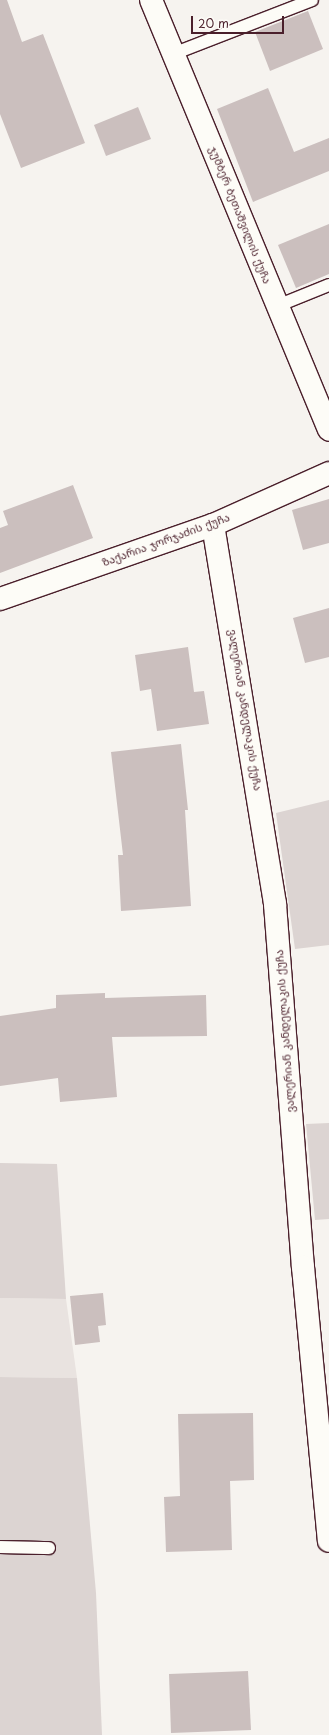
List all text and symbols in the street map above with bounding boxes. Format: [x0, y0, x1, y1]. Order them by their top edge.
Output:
scale bar [193, 8, 286, 34]
text: 20 m [198, 14, 229, 32]
street label: ჯუმბერ ბეთაშვილის ქუჩა [206, 144, 274, 286]
street label: ზაქარია ჯორჯაძის ქუჩა [100, 511, 232, 569]
street label: ვალერიან კანდელაკის ქუჩა [226, 628, 264, 792]
street label: ვალერიან კანდელაკის ქუჩა [273, 949, 297, 1113]

